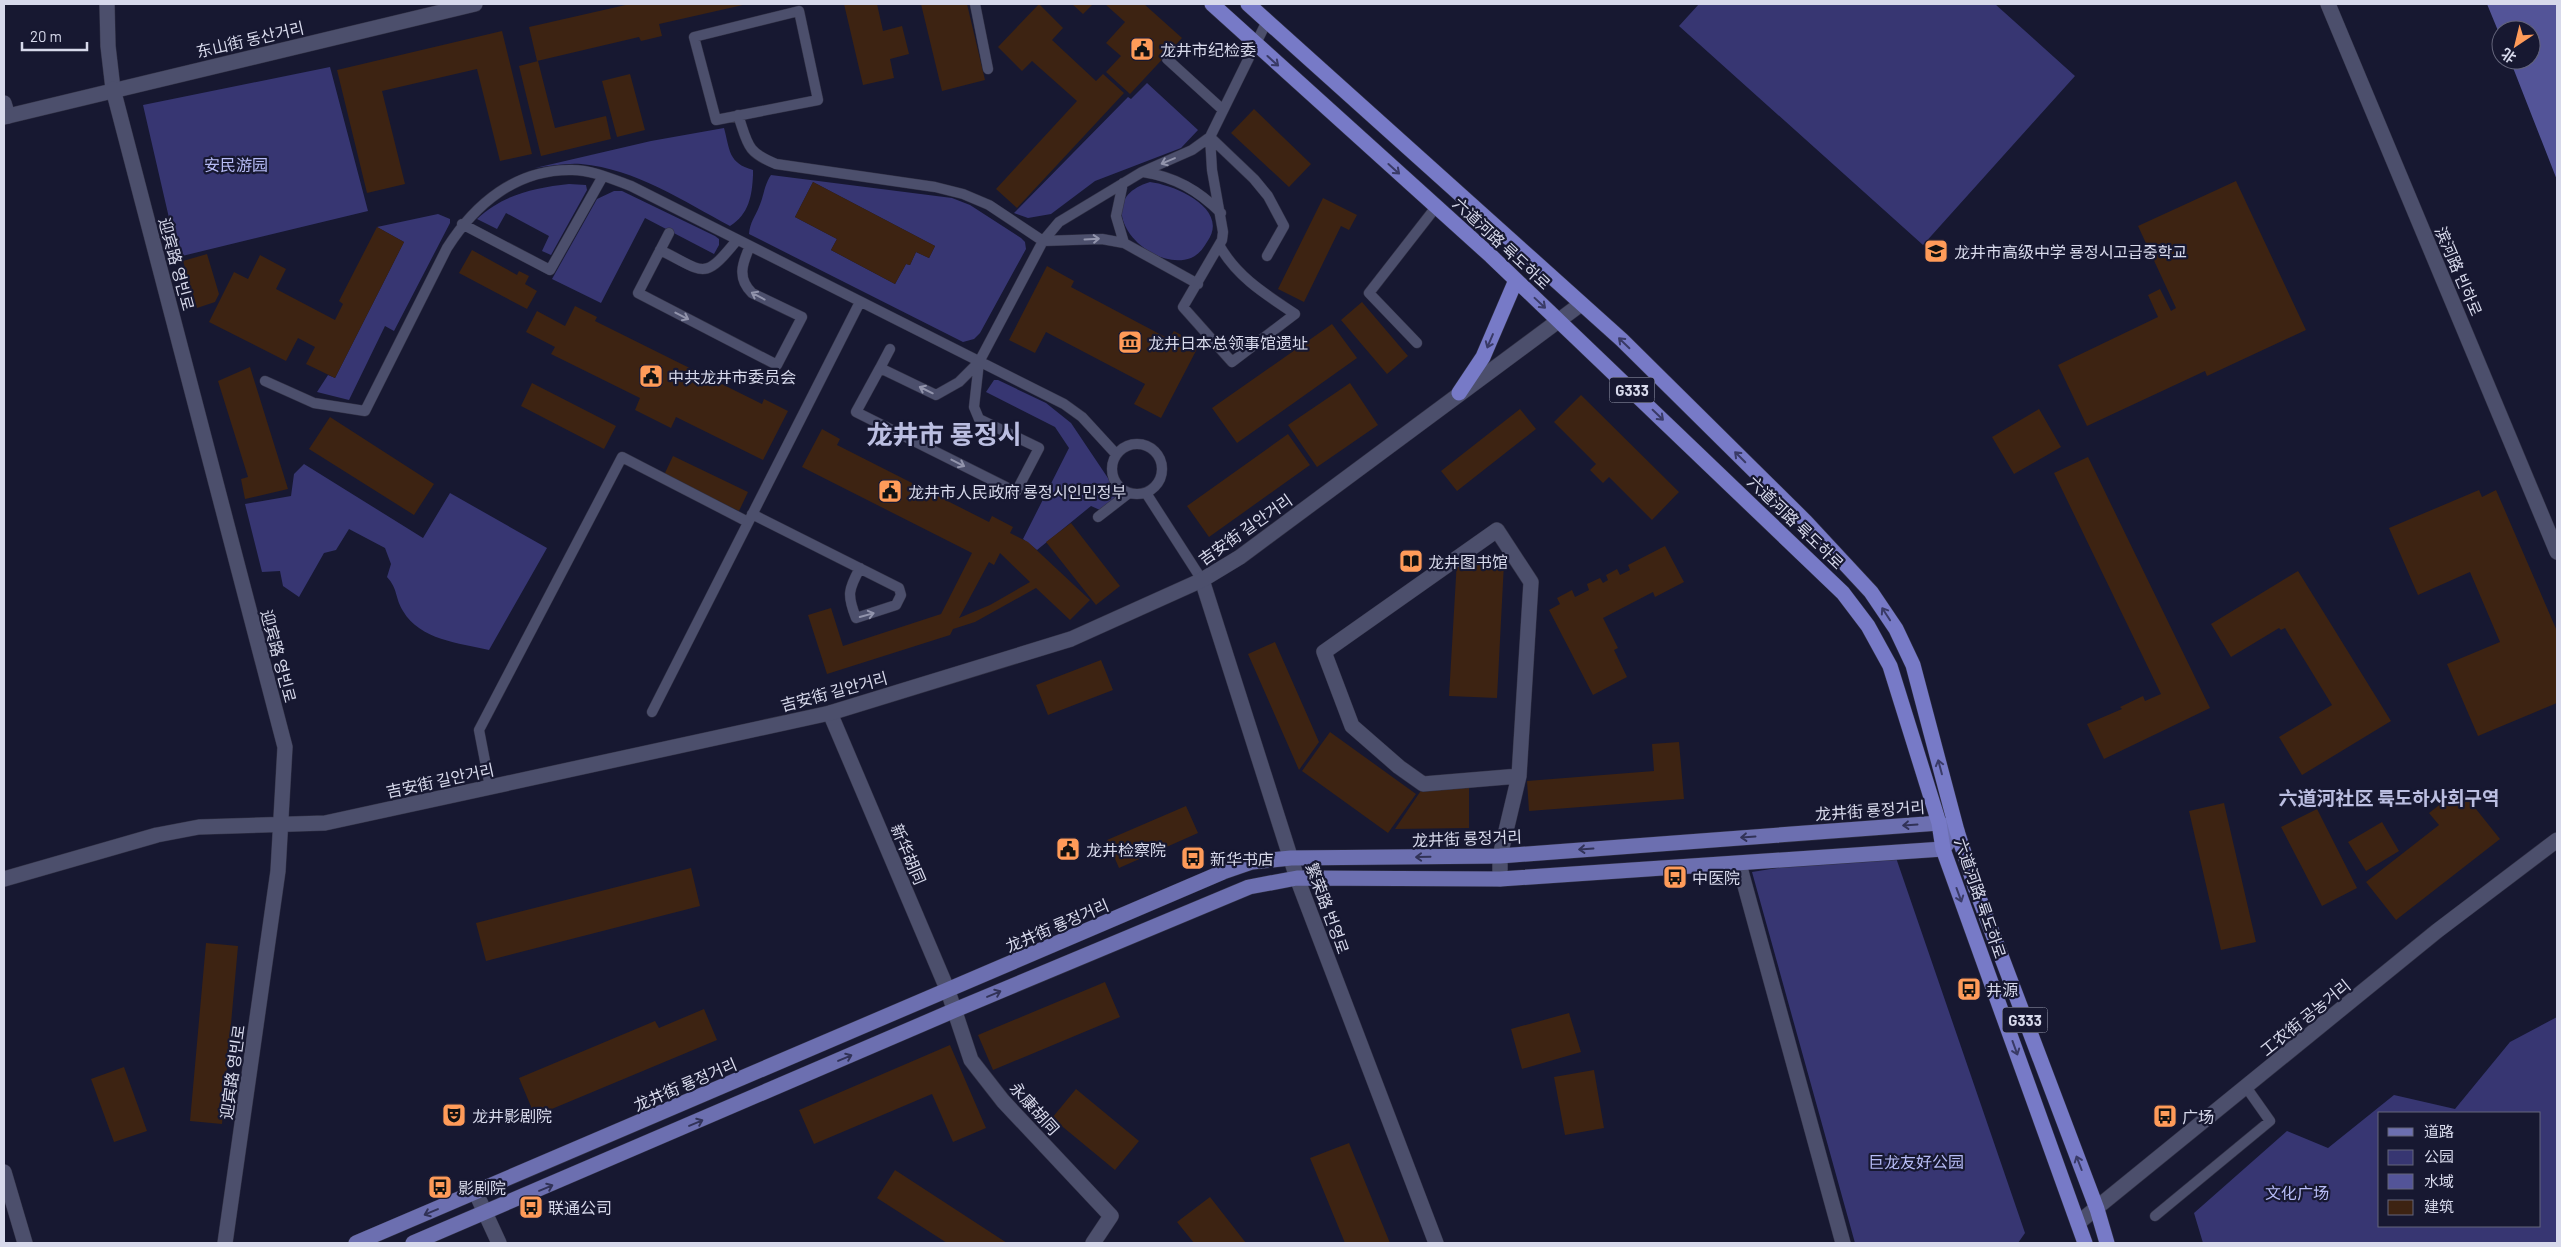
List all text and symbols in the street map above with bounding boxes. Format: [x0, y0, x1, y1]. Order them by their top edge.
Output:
street label: 东山街 동산거리 [194, 17, 306, 61]
scale bar [22, 20, 88, 52]
north arrow [2491, 20, 2541, 70]
text: 20 m [30, 27, 62, 45]
public building icon: 龙井市纪检委 [1129, 36, 1155, 62]
place label: 龙井市纪检委 [1160, 40, 1256, 59]
text: 北 [2498, 45, 2519, 67]
one-way arrow [1267, 55, 1280, 67]
park label: 安民游园 [204, 155, 268, 174]
one-way arrow [1161, 157, 1176, 167]
one-way arrow [1388, 164, 1401, 175]
street label: 六道河路 륙도하로 [1449, 193, 1555, 293]
street label: 迎宾路 영빈로 [155, 215, 199, 313]
street label: 滨河路 빈하로 [2432, 223, 2486, 319]
one-way arrow [1084, 235, 1100, 244]
school or university icon: 龙井市高级中学 룡정시고급중학교 [1923, 238, 1949, 264]
place label: 龙井市高级中学 룡정시고급중학교 [1954, 242, 2187, 261]
one-way arrow [750, 291, 765, 301]
one-way arrow [1534, 297, 1547, 309]
one-way arrow [674, 311, 689, 321]
museum icon: 龙井日本总领事馆遗址 [1117, 329, 1143, 355]
place label: 龙井日本总领事馆遗址 [1148, 333, 1308, 352]
one-way arrow [1484, 333, 1494, 348]
one-way arrow [1618, 337, 1631, 349]
public building icon: 中共龙井市委员会 [638, 363, 664, 389]
place label: 中共龙井市委员会 [668, 367, 796, 386]
road number: G333 [1610, 378, 1654, 402]
one-way arrow [919, 385, 934, 395]
one-way arrow [1652, 409, 1664, 421]
district label: 龙井市 룡정시 [867, 418, 1021, 449]
one-way arrow [1734, 451, 1746, 463]
one-way arrow [950, 458, 965, 468]
street label: 六道河路 륙도하로 [1744, 471, 1848, 573]
public building icon: 龙井市人民政府 룡정시인민정부 [877, 478, 903, 504]
place label: 龙井市人民政府 룡정시인민정부 [908, 482, 1127, 501]
street label: 吉安街 길안거리 [1194, 490, 1296, 568]
library icon: 龙井图书馆 [1398, 548, 1424, 574]
place label: 龙井图书馆 [1428, 552, 1508, 571]
street label: 迎宾路 영빈로 [257, 607, 301, 705]
one-way arrow [1881, 608, 1891, 622]
one-way arrow [859, 610, 875, 619]
street label: 吉安街 길안거리 [778, 668, 890, 714]
street label: 吉安街 길안거리 [384, 759, 496, 801]
one-way arrow [1934, 759, 1944, 775]
district label: 六道河社区 륙도하사회구역 [2278, 786, 2500, 809]
street label: 龙井街 룡정거리 [1814, 797, 1926, 823]
one-way arrow [1902, 820, 1918, 830]
street label: 新华胡同 [888, 821, 930, 887]
street label: 龙井街 룡정거리 [1412, 827, 1522, 849]
one-way arrow [1740, 832, 1756, 842]
street label: 六道河路 륙도하로 [1951, 835, 2011, 961]
public building icon: 龙井检察院 [1055, 836, 1081, 862]
place label: 龙井检察院 [1086, 840, 1166, 859]
bus stop icon: 新华书店 [1180, 845, 1206, 871]
one-way arrow [1578, 845, 1594, 854]
place label: 新华书店 [1210, 849, 1274, 868]
one-way arrow [1416, 852, 1432, 861]
street label: 繁荣路 번영로 [1303, 860, 1353, 956]
bus stop icon: 中医院 [1662, 864, 1688, 890]
place label: 中医院 [1692, 868, 1740, 887]
one-way arrow [1955, 887, 1964, 903]
street label: 龙井街 룡정거리 [1003, 895, 1111, 955]
street label: 工农街 공농거리 [2256, 975, 2354, 1059]
bus stop icon: 井源 [1956, 976, 1982, 1002]
place label: 井源 [1986, 980, 2018, 999]
one-way arrow [986, 989, 1001, 998]
road number: G333 [2002, 1008, 2048, 1032]
street label: 迎宾路 영빈로 [216, 1023, 248, 1121]
one-way arrow [2011, 1040, 2020, 1055]
one-way arrow [837, 1053, 852, 1063]
street label: 龙井街 룡정거리 [631, 1054, 739, 1114]
street label: 永康胡同 [1007, 1078, 1063, 1138]
theatre icon: 龙井影剧院 [441, 1102, 467, 1128]
bus stop icon: 广场 [2152, 1103, 2178, 1129]
place label: 龙井影剧院 [472, 1106, 552, 1125]
place label: 广场 [2182, 1107, 2214, 1126]
legend [2378, 1112, 2541, 1227]
one-way arrow [688, 1117, 703, 1127]
text: 道路 [2424, 1122, 2454, 1140]
text: 公园 [2424, 1147, 2454, 1165]
park label: 巨龙友好公园 [1868, 1152, 1964, 1171]
one-way arrow [2074, 1156, 2083, 1171]
text: 水域 [2424, 1172, 2454, 1190]
bus stop icon: 影剧院 [427, 1174, 453, 1200]
place label: 影剧院 [458, 1178, 506, 1197]
one-way arrow [539, 1182, 554, 1191]
park label: 文化广场 [2265, 1183, 2329, 1202]
bus stop icon: 联通公司 [518, 1194, 544, 1220]
text: 建筑 [2424, 1197, 2454, 1215]
place label: 联通公司 [548, 1198, 612, 1217]
one-way arrow [424, 1207, 439, 1217]

